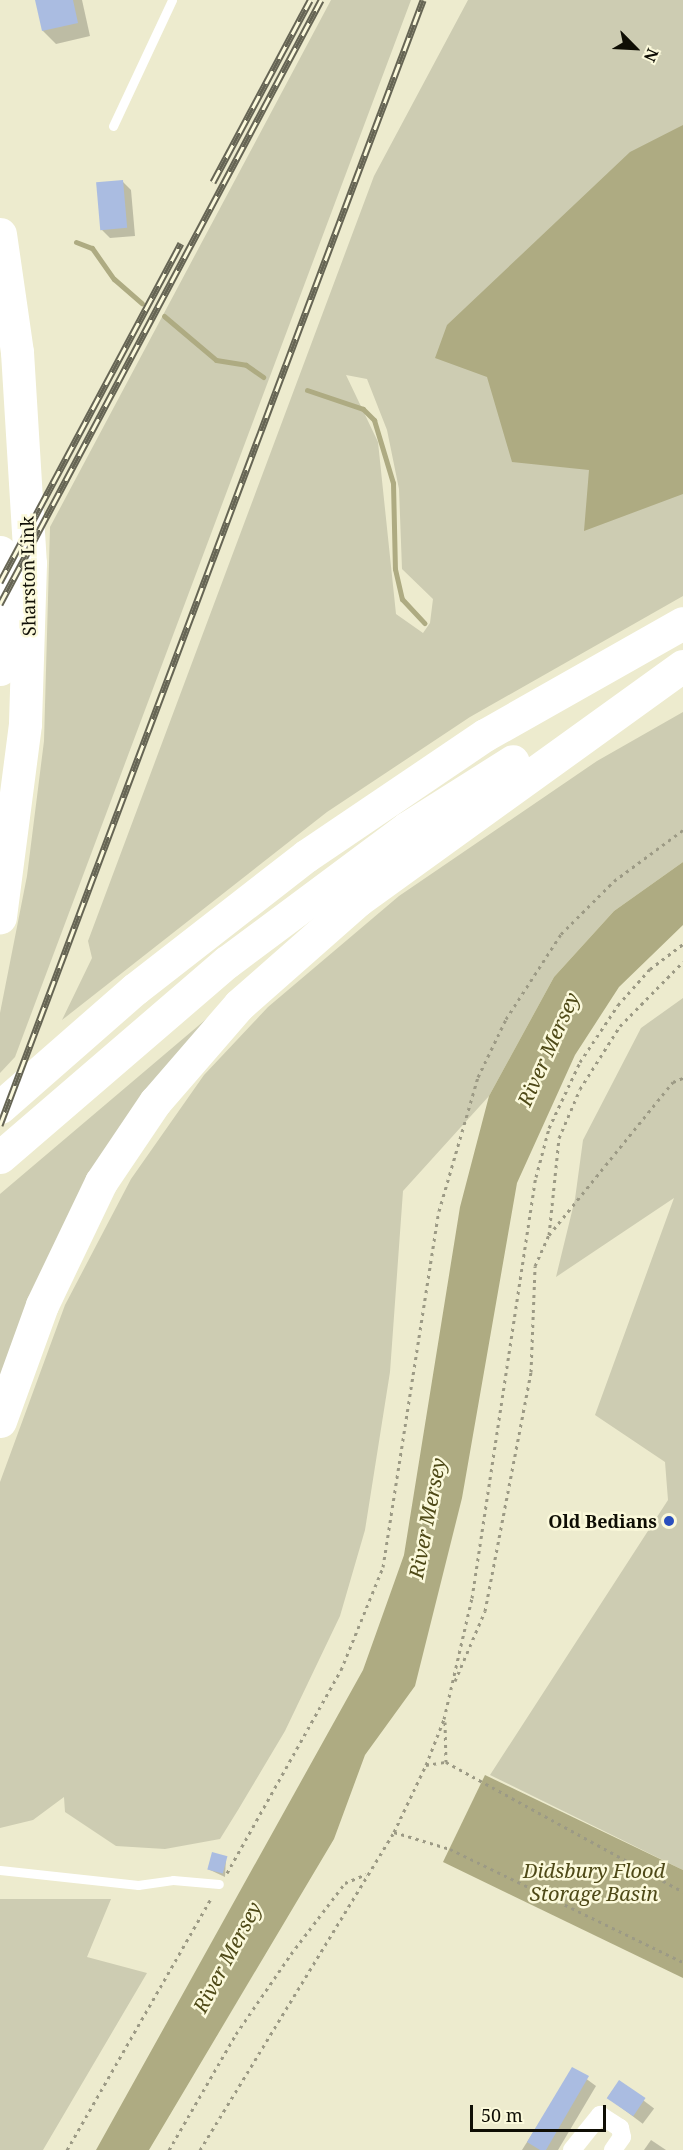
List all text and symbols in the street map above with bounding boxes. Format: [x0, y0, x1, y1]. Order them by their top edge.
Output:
north arrow [605, 18, 665, 78]
text: N [639, 45, 664, 66]
street label: Sharston Link [16, 516, 40, 636]
water label: River Mersey [512, 988, 584, 1110]
water label: River Mersey [404, 1456, 450, 1580]
place label: Old Bedians [548, 1510, 657, 1532]
marker: Old Bedians [662, 1514, 676, 1528]
water label: Didsbury Flood Storage Basin [523, 1858, 665, 1905]
water label: River Mersey [188, 1897, 266, 2017]
scale bar [473, 2093, 610, 2131]
text: 50 m [481, 2103, 523, 2127]

